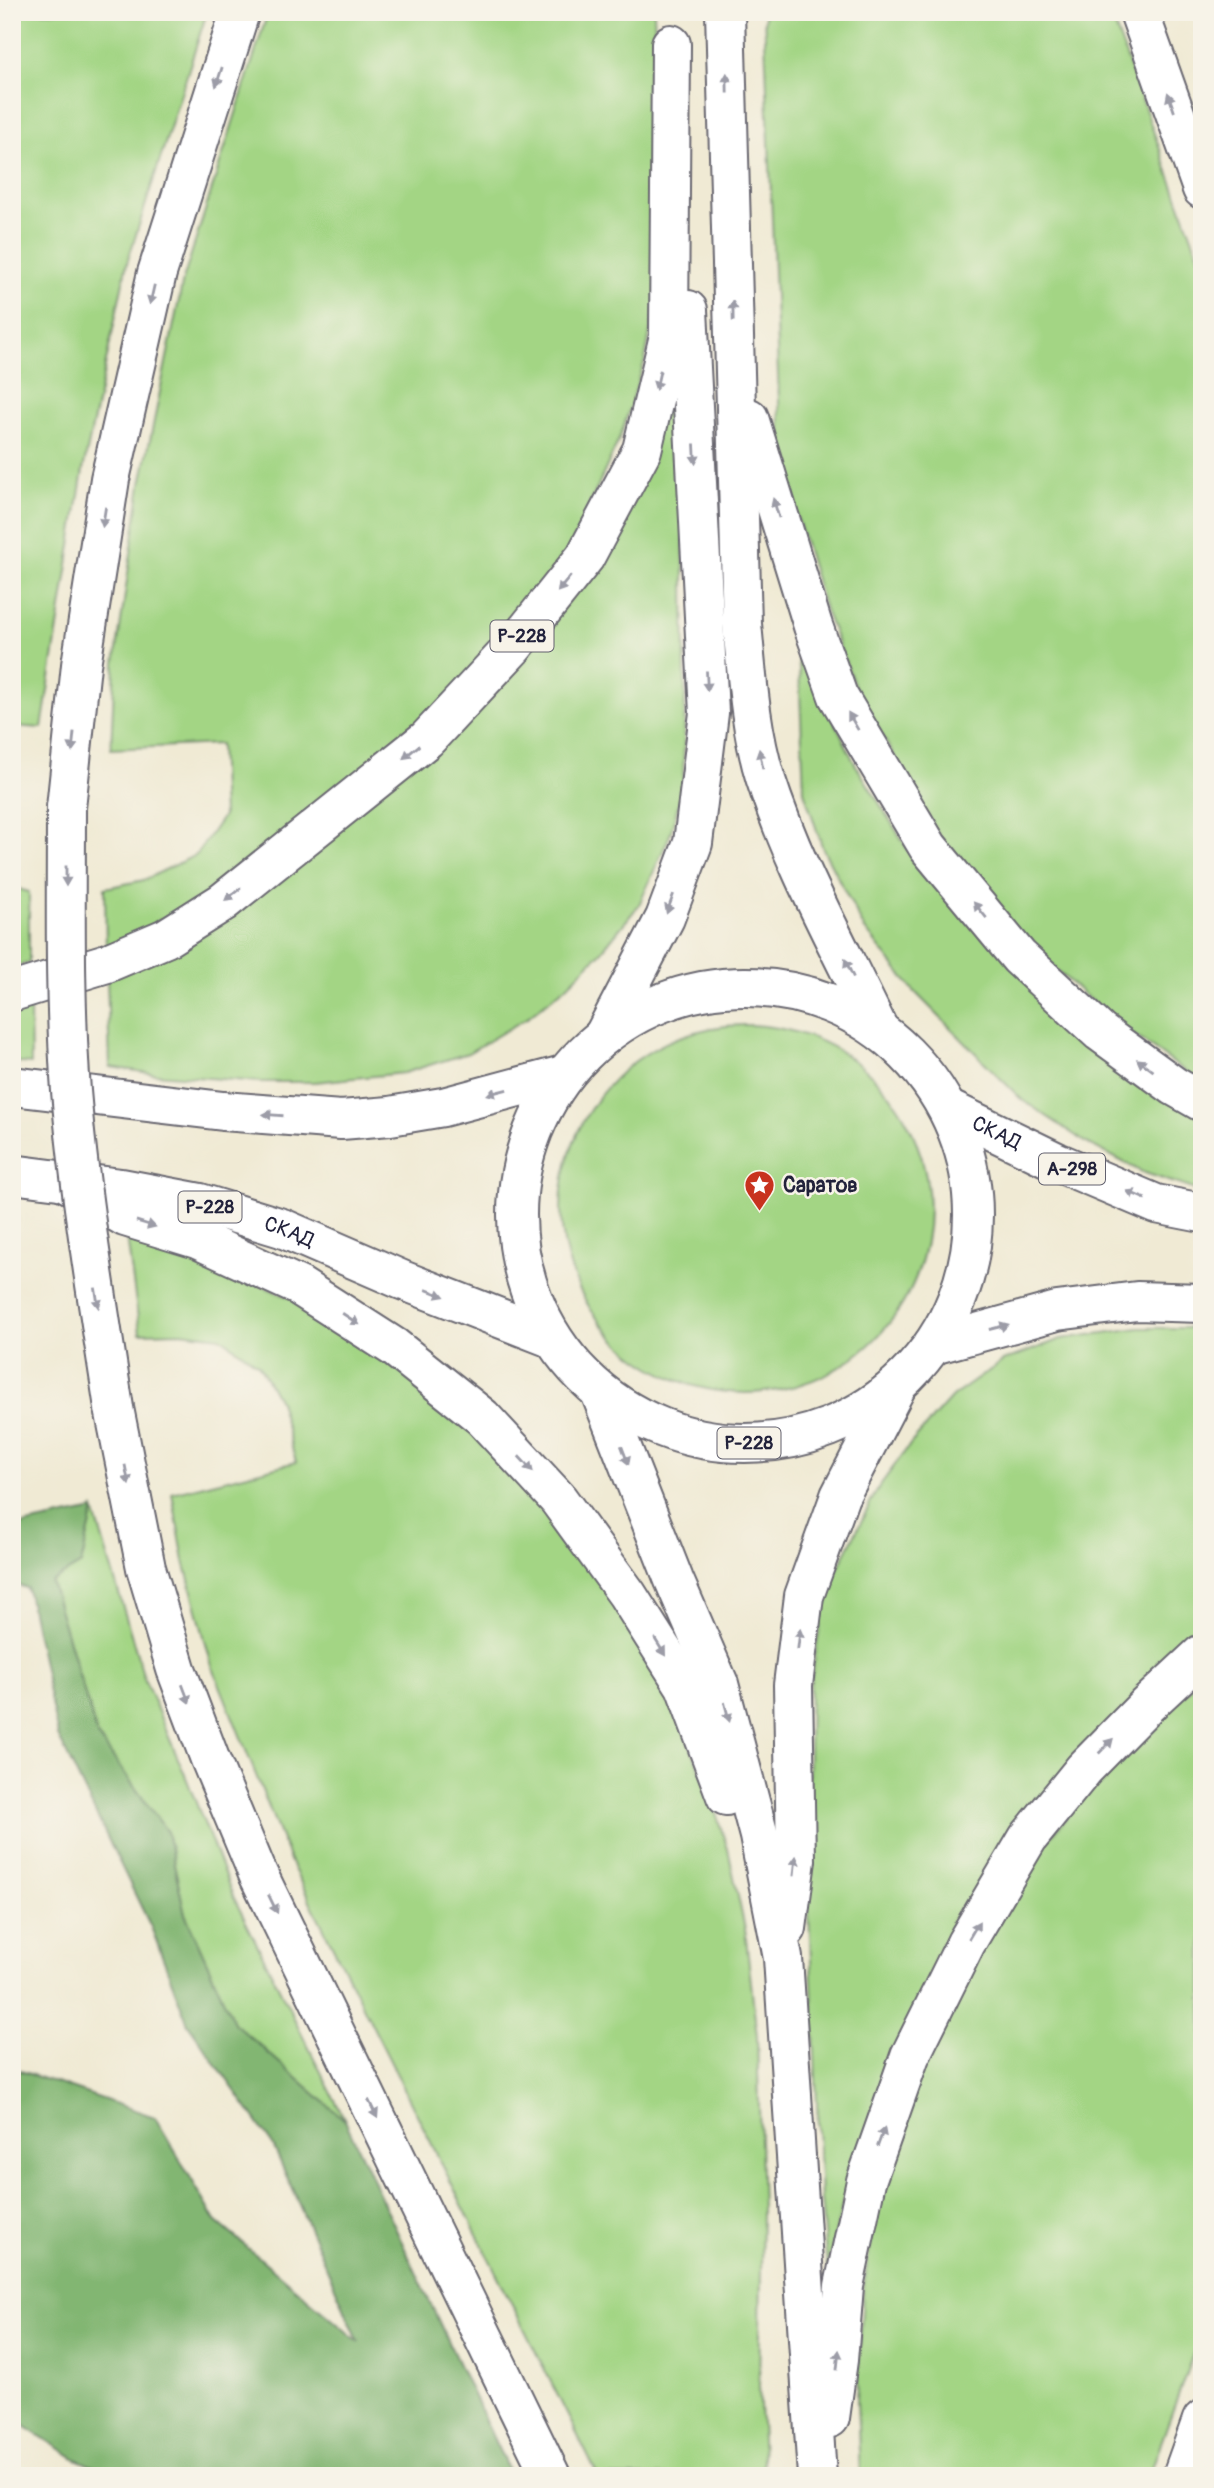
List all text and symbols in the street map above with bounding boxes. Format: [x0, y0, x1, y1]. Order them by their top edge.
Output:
one-way arrow [214, 67, 224, 88]
one-way arrow [721, 72, 733, 94]
one-way arrow [1165, 91, 1176, 112]
one-way arrow [147, 284, 158, 306]
one-way arrow [727, 299, 738, 321]
one-way arrow [653, 369, 664, 391]
one-way arrow [690, 443, 701, 465]
one-way arrow [770, 497, 781, 518]
one-way arrow [98, 506, 109, 528]
one-way arrow [557, 575, 571, 593]
road number: Р-228 [490, 621, 554, 652]
one-way arrow [702, 670, 713, 692]
one-way arrow [847, 712, 859, 731]
one-way arrow [67, 731, 78, 753]
one-way arrow [402, 744, 419, 759]
one-way arrow [756, 748, 767, 770]
one-way arrow [60, 865, 72, 887]
one-way arrow [224, 886, 242, 900]
one-way arrow [664, 893, 675, 914]
one-way arrow [972, 901, 987, 919]
one-way arrow [843, 958, 855, 978]
one-way arrow [1136, 1058, 1154, 1072]
one-way arrow [486, 1087, 508, 1098]
one-way arrow [262, 1109, 284, 1120]
street label: СКАД [968, 1109, 1026, 1156]
road number: А-298 [1039, 1154, 1105, 1184]
place icon: Саратов [743, 1168, 777, 1212]
place label: Саратов [783, 1172, 858, 1199]
one-way arrow [1125, 1190, 1146, 1201]
road number: Р-228 [178, 1191, 242, 1222]
street label: СКАД [261, 1210, 319, 1254]
one-way arrow [136, 1219, 157, 1229]
one-way arrow [92, 1287, 103, 1309]
one-way arrow [425, 1287, 446, 1298]
one-way arrow [342, 1313, 361, 1326]
one-way arrow [989, 1321, 1010, 1331]
road number: Р-228 [718, 1428, 780, 1458]
one-way arrow [619, 1445, 630, 1466]
one-way arrow [518, 1455, 534, 1473]
one-way arrow [122, 1464, 133, 1486]
one-way arrow [793, 1628, 804, 1650]
one-way arrow [654, 1637, 667, 1656]
one-way arrow [181, 1684, 192, 1705]
one-way arrow [722, 1702, 732, 1723]
one-way arrow [1098, 1738, 1114, 1755]
one-way arrow [790, 1855, 801, 1877]
one-way arrow [268, 1894, 279, 1914]
one-way arrow [968, 1920, 980, 1939]
one-way arrow [367, 2099, 379, 2119]
one-way arrow [876, 2127, 887, 2148]
one-way arrow [833, 2348, 844, 2370]

